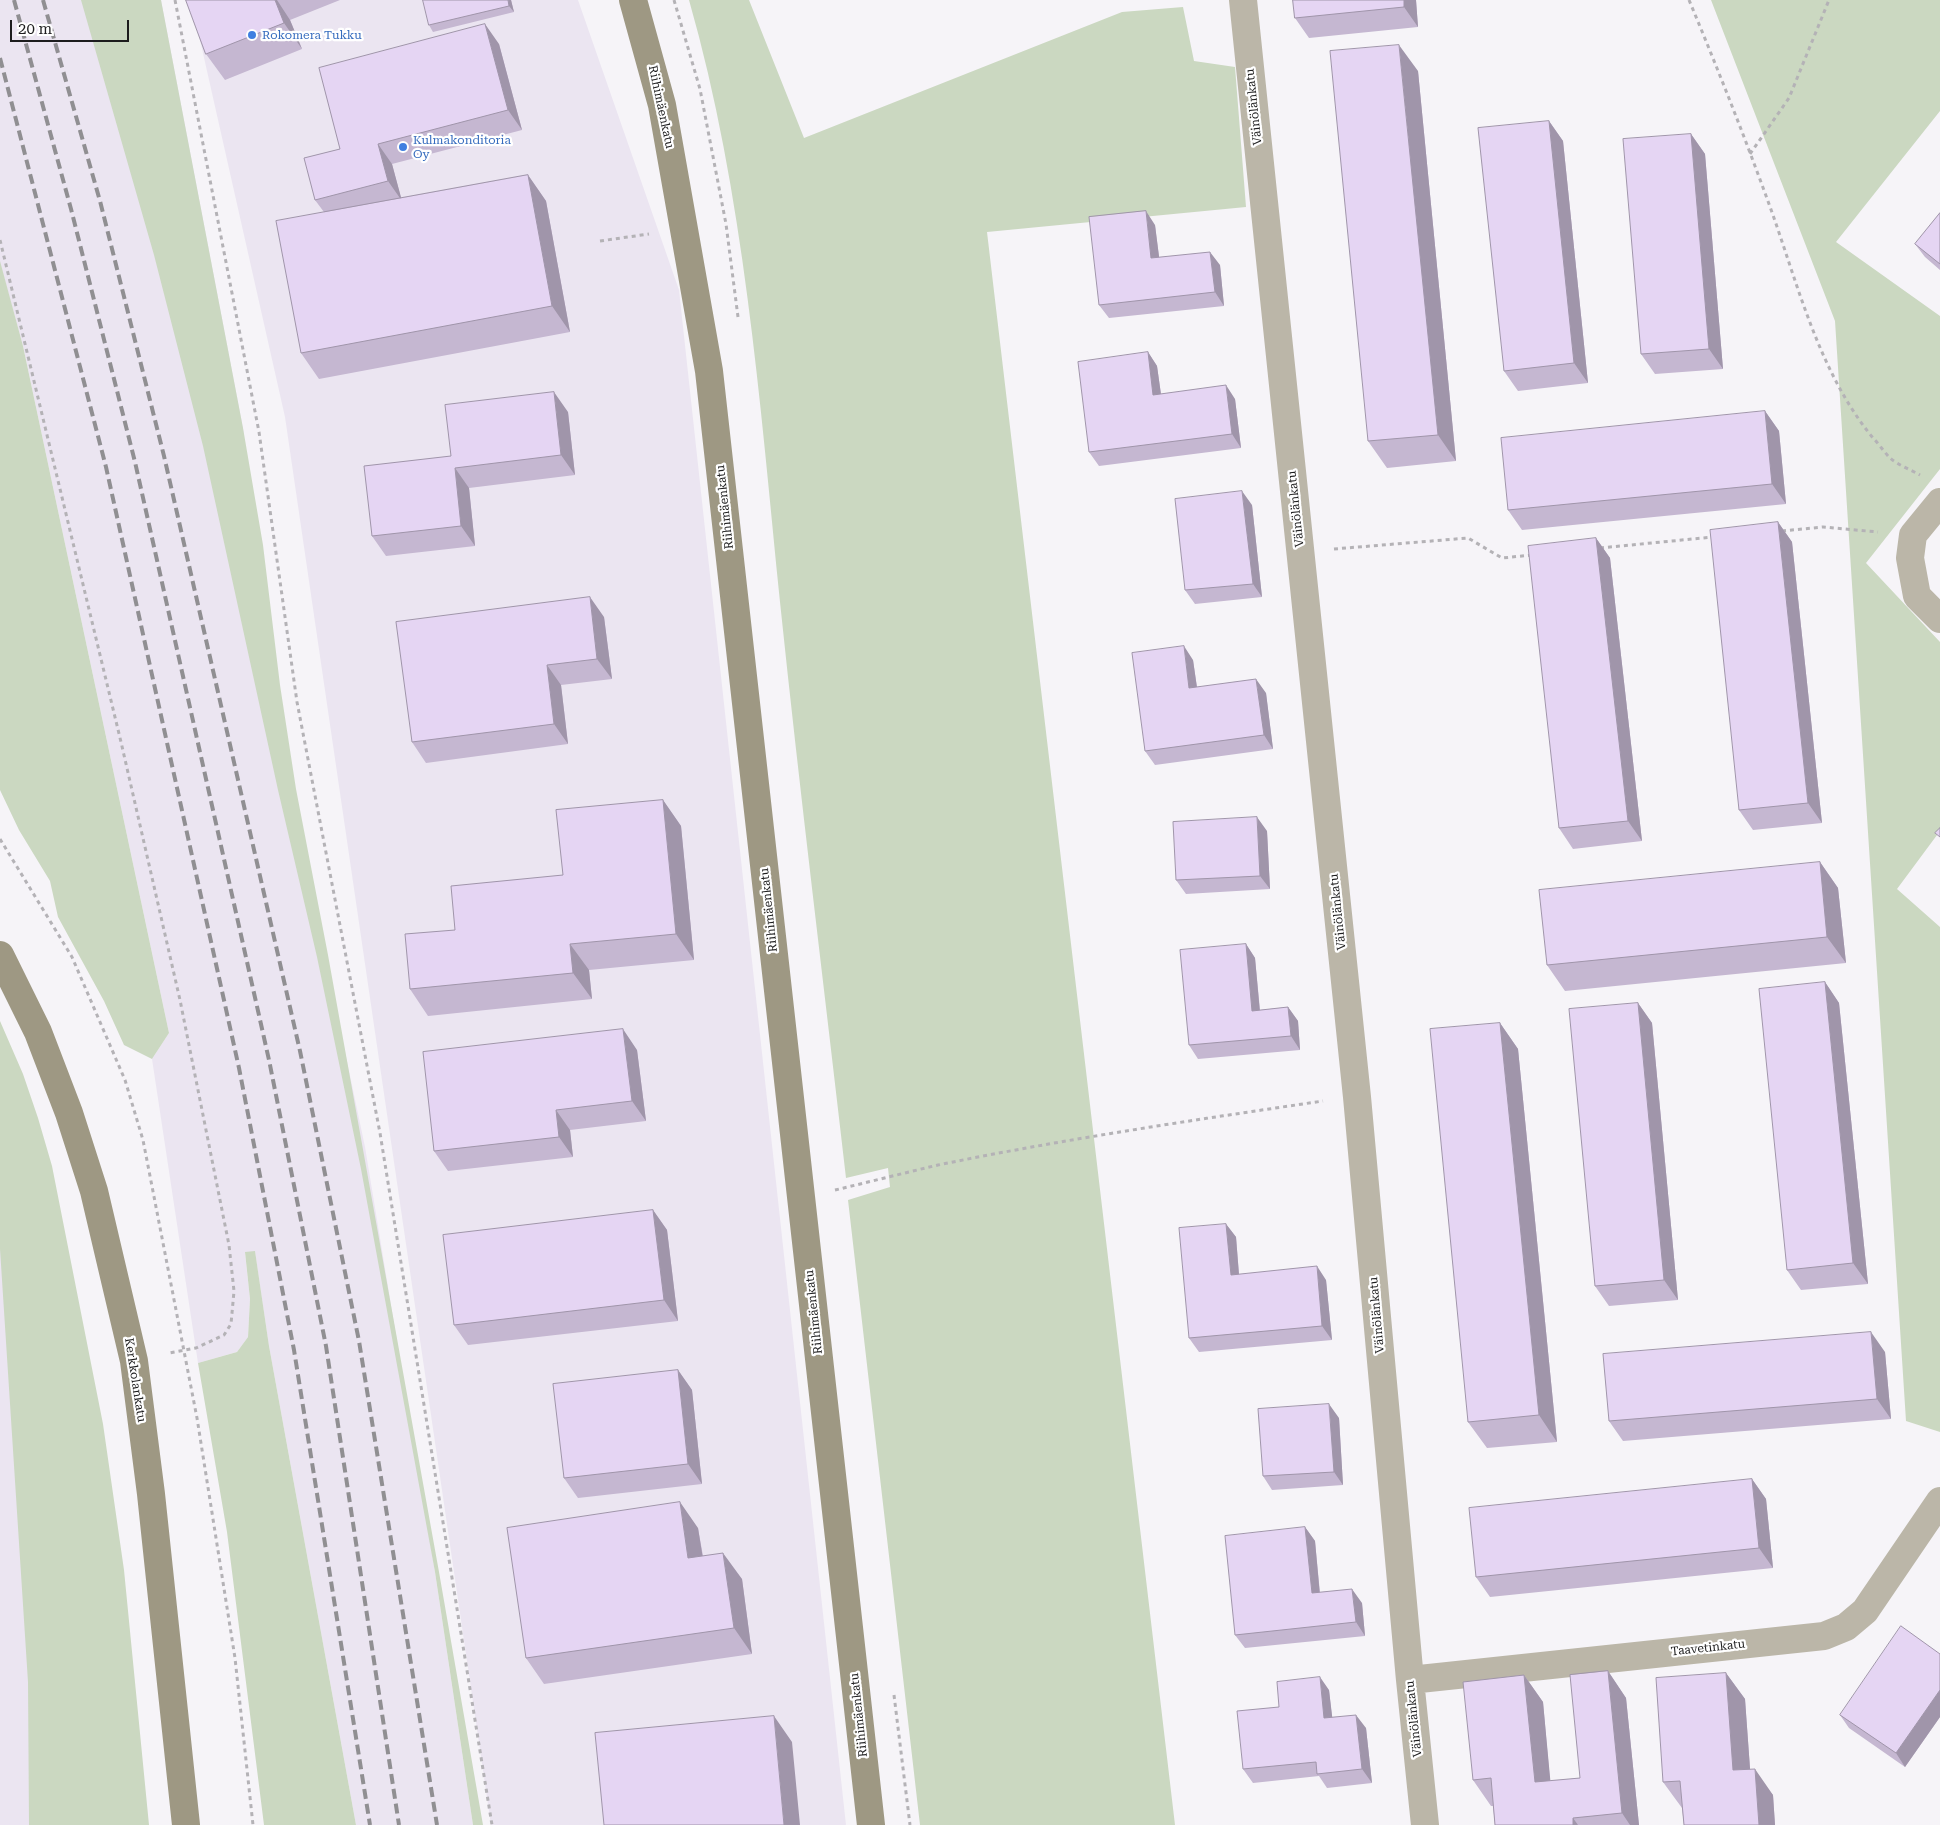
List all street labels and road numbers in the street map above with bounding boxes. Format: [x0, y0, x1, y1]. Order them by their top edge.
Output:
street label: Riihimäenkatu [645, 64, 677, 150]
street label: Väinölänkatu [1243, 68, 1265, 146]
street label: Riihimäenkatu [713, 464, 737, 550]
street label: Väinölänkatu [1285, 470, 1307, 548]
street label: Riihimäenkatu [757, 867, 781, 953]
street label: Väinölänkatu [1327, 873, 1349, 951]
street label: Riihimäenkatu [802, 1269, 826, 1355]
street label: Väinölänkatu [1366, 1276, 1388, 1354]
street label: Kerkkolankatu [121, 1337, 149, 1423]
street label: Taavetinkatu [1670, 1637, 1746, 1659]
street label: Riihimäenkatu [847, 1672, 871, 1758]
street label: Väinölänkatu [1403, 1680, 1425, 1758]

